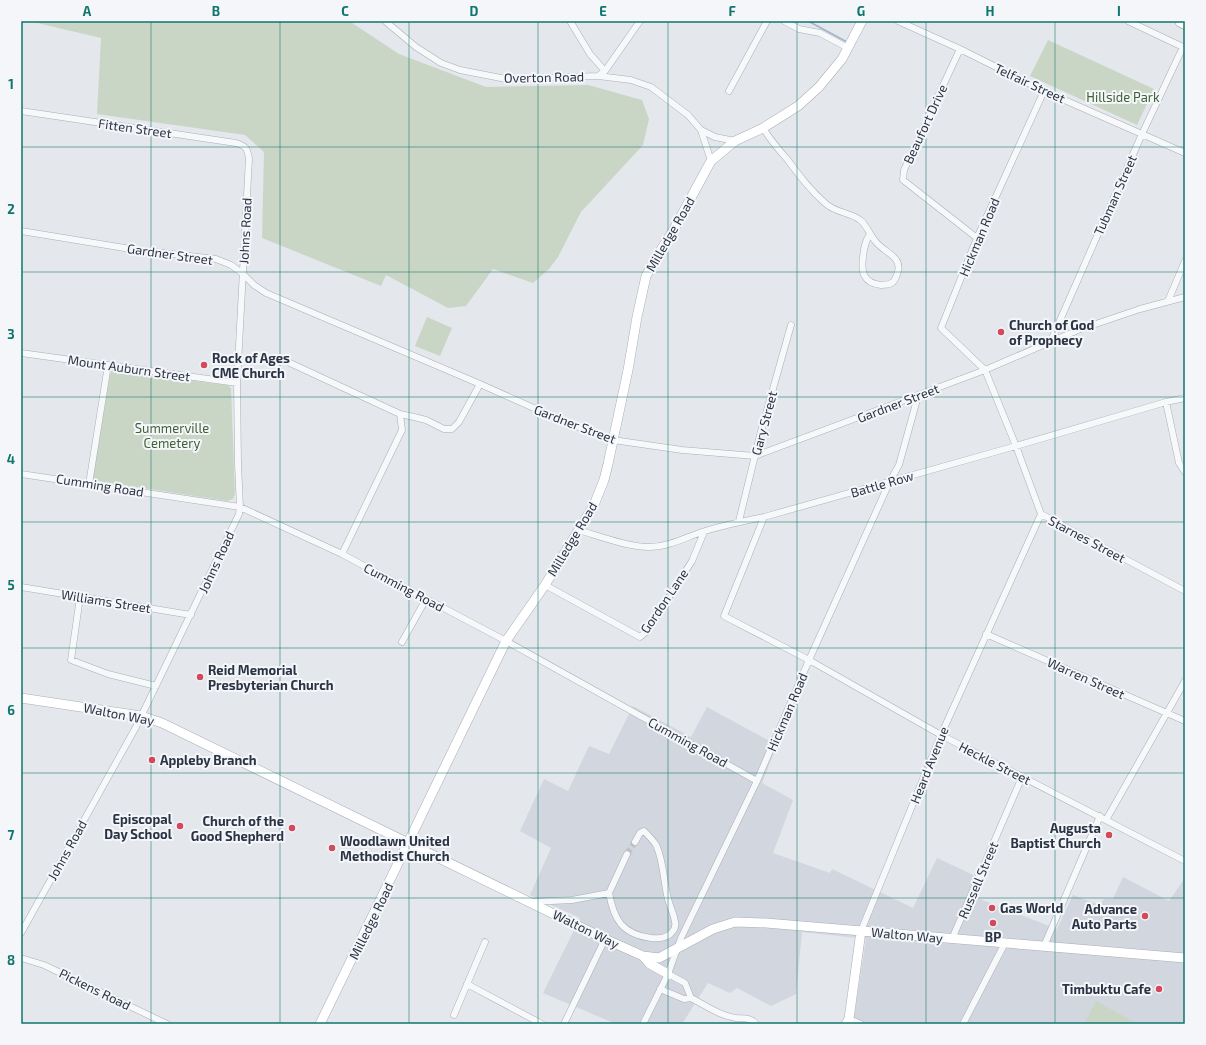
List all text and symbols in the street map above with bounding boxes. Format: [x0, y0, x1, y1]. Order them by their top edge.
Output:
text: A [83, 3, 92, 19]
text: B [212, 3, 220, 19]
text: C [341, 3, 349, 19]
text: D [470, 3, 479, 19]
text: E [599, 3, 607, 19]
text: F [728, 3, 736, 19]
text: G [857, 3, 865, 19]
text: H [986, 3, 995, 19]
text: I [1117, 3, 1121, 19]
street label: Telfair Street [992, 60, 1068, 106]
street label: Overton Road [504, 68, 584, 86]
text: 1 [8, 76, 14, 92]
street label: Beaufort Drive [900, 82, 950, 166]
park label: Hillside Park [1086, 89, 1160, 105]
street label: Fitten Street [97, 115, 173, 141]
street label: Tubman Street [1090, 152, 1140, 238]
street label: Milledge Road [642, 194, 698, 274]
street label: Hickman Road [955, 195, 1003, 279]
street label: Johns Road [235, 197, 255, 265]
text: 2 [7, 201, 15, 217]
street label: Gardner Street [126, 240, 214, 268]
place label: Church of God of Prophecy [1009, 317, 1094, 348]
text: 3 [7, 326, 15, 342]
marker: Church of God of Prophecy [996, 327, 1006, 337]
place label: Rock of Ages CME Church [212, 350, 290, 381]
street label: Mount Auburn Street [67, 351, 191, 385]
marker: Rock of Ages CME Church [199, 360, 209, 370]
street label: Gardner Street [855, 380, 941, 426]
street label: Gary Street [748, 389, 780, 457]
street label: Gardner Street [532, 401, 618, 447]
park label: Summerville Cemetery [135, 420, 209, 451]
text: 4 [7, 451, 15, 467]
street label: Battle Row [849, 467, 916, 501]
street label: Cumming Road [55, 470, 145, 500]
street label: Milledge Road [544, 499, 600, 579]
street label: Starnes Street [1046, 512, 1128, 566]
street label: Johns Road [195, 529, 237, 595]
street label: Cumming Road [361, 559, 447, 615]
street label: Gordon Lane [637, 566, 691, 636]
text: 5 [7, 577, 15, 593]
street label: Williams Street [60, 586, 152, 616]
street label: Warren Street [1045, 654, 1127, 702]
place label: Reid Memorial Presbyterian Church [208, 662, 334, 693]
street label: Hickman Road [763, 670, 811, 754]
marker: Reid Memorial Presbyterian Church [195, 672, 205, 682]
street label: Walton Way [82, 699, 156, 729]
text: 6 [7, 702, 15, 718]
street label: Cumming Road [645, 714, 731, 770]
street label: Heard Avenue [906, 724, 952, 806]
street label: Heckle Street [956, 738, 1034, 788]
place label: Appleby Branch [160, 752, 257, 768]
marker: Appleby Branch [147, 755, 157, 765]
place label: Episcopal Day School [104, 811, 173, 842]
place label: Church of the Good Shepherd [191, 813, 284, 844]
street label: Johns Road [44, 817, 90, 883]
place label: Augusta Baptist Church [1010, 820, 1101, 851]
marker: Episcopal Day School [175, 821, 185, 831]
marker: Church of the Good Shepherd [287, 823, 297, 833]
text: 7 [8, 827, 15, 843]
marker: Augusta Baptist Church [1104, 830, 1114, 840]
place label: Woodlawn United Methodist Church [340, 833, 450, 864]
street label: Russell Street [955, 839, 1001, 921]
marker: Woodlawn United Methodist Church [327, 843, 337, 853]
street label: Milledge Road [345, 880, 397, 962]
place label: Gas World [1000, 900, 1063, 916]
place label: Advance Auto Parts [1072, 901, 1137, 932]
marker: Gas World [987, 903, 997, 913]
street label: Walton Way [550, 906, 622, 952]
marker: Advance Auto Parts [1140, 911, 1150, 921]
marker: BP [988, 918, 998, 928]
street label: Walton Way [870, 924, 944, 946]
place label: BP [985, 929, 1001, 945]
text: 8 [7, 952, 15, 968]
street label: Pickens Road [57, 965, 133, 1013]
place label: Timbuktu Cafe [1062, 981, 1151, 997]
marker: Timbuktu Cafe [1154, 984, 1164, 994]

